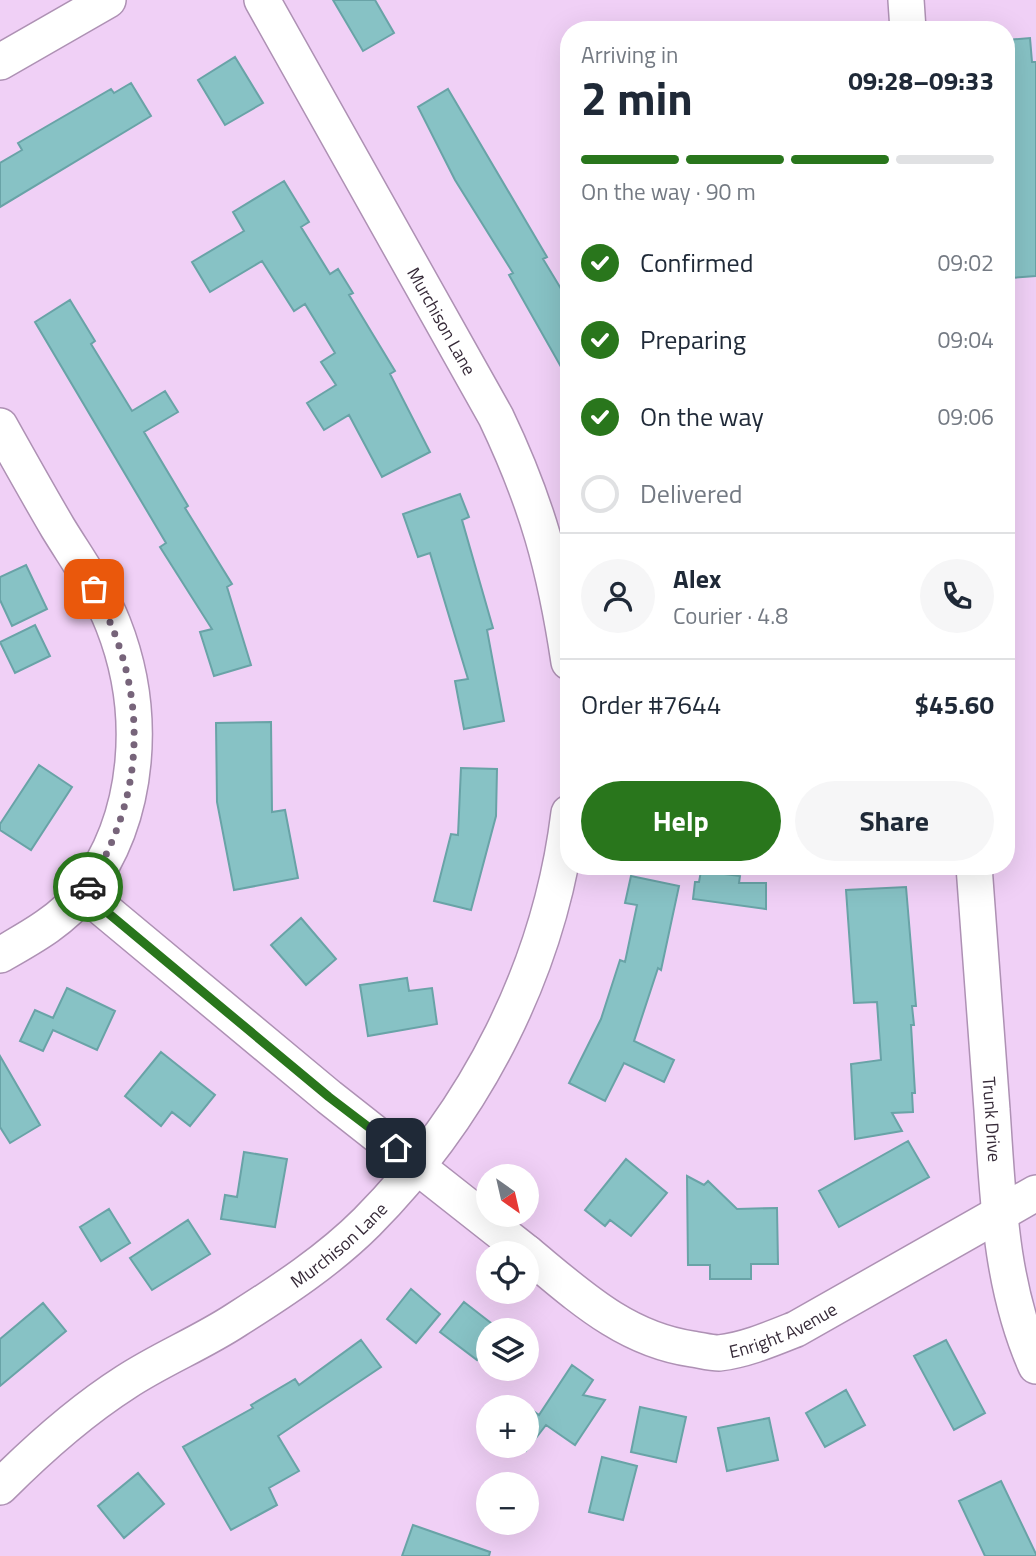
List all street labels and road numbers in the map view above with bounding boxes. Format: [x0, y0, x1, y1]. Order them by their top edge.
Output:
street label: Murchison Lane [401, 262, 483, 380]
street label: Trunk Drive [976, 1076, 1009, 1163]
street label: Murchison Lane [284, 1196, 393, 1294]
street label: Enright Avenue [726, 1295, 842, 1365]

